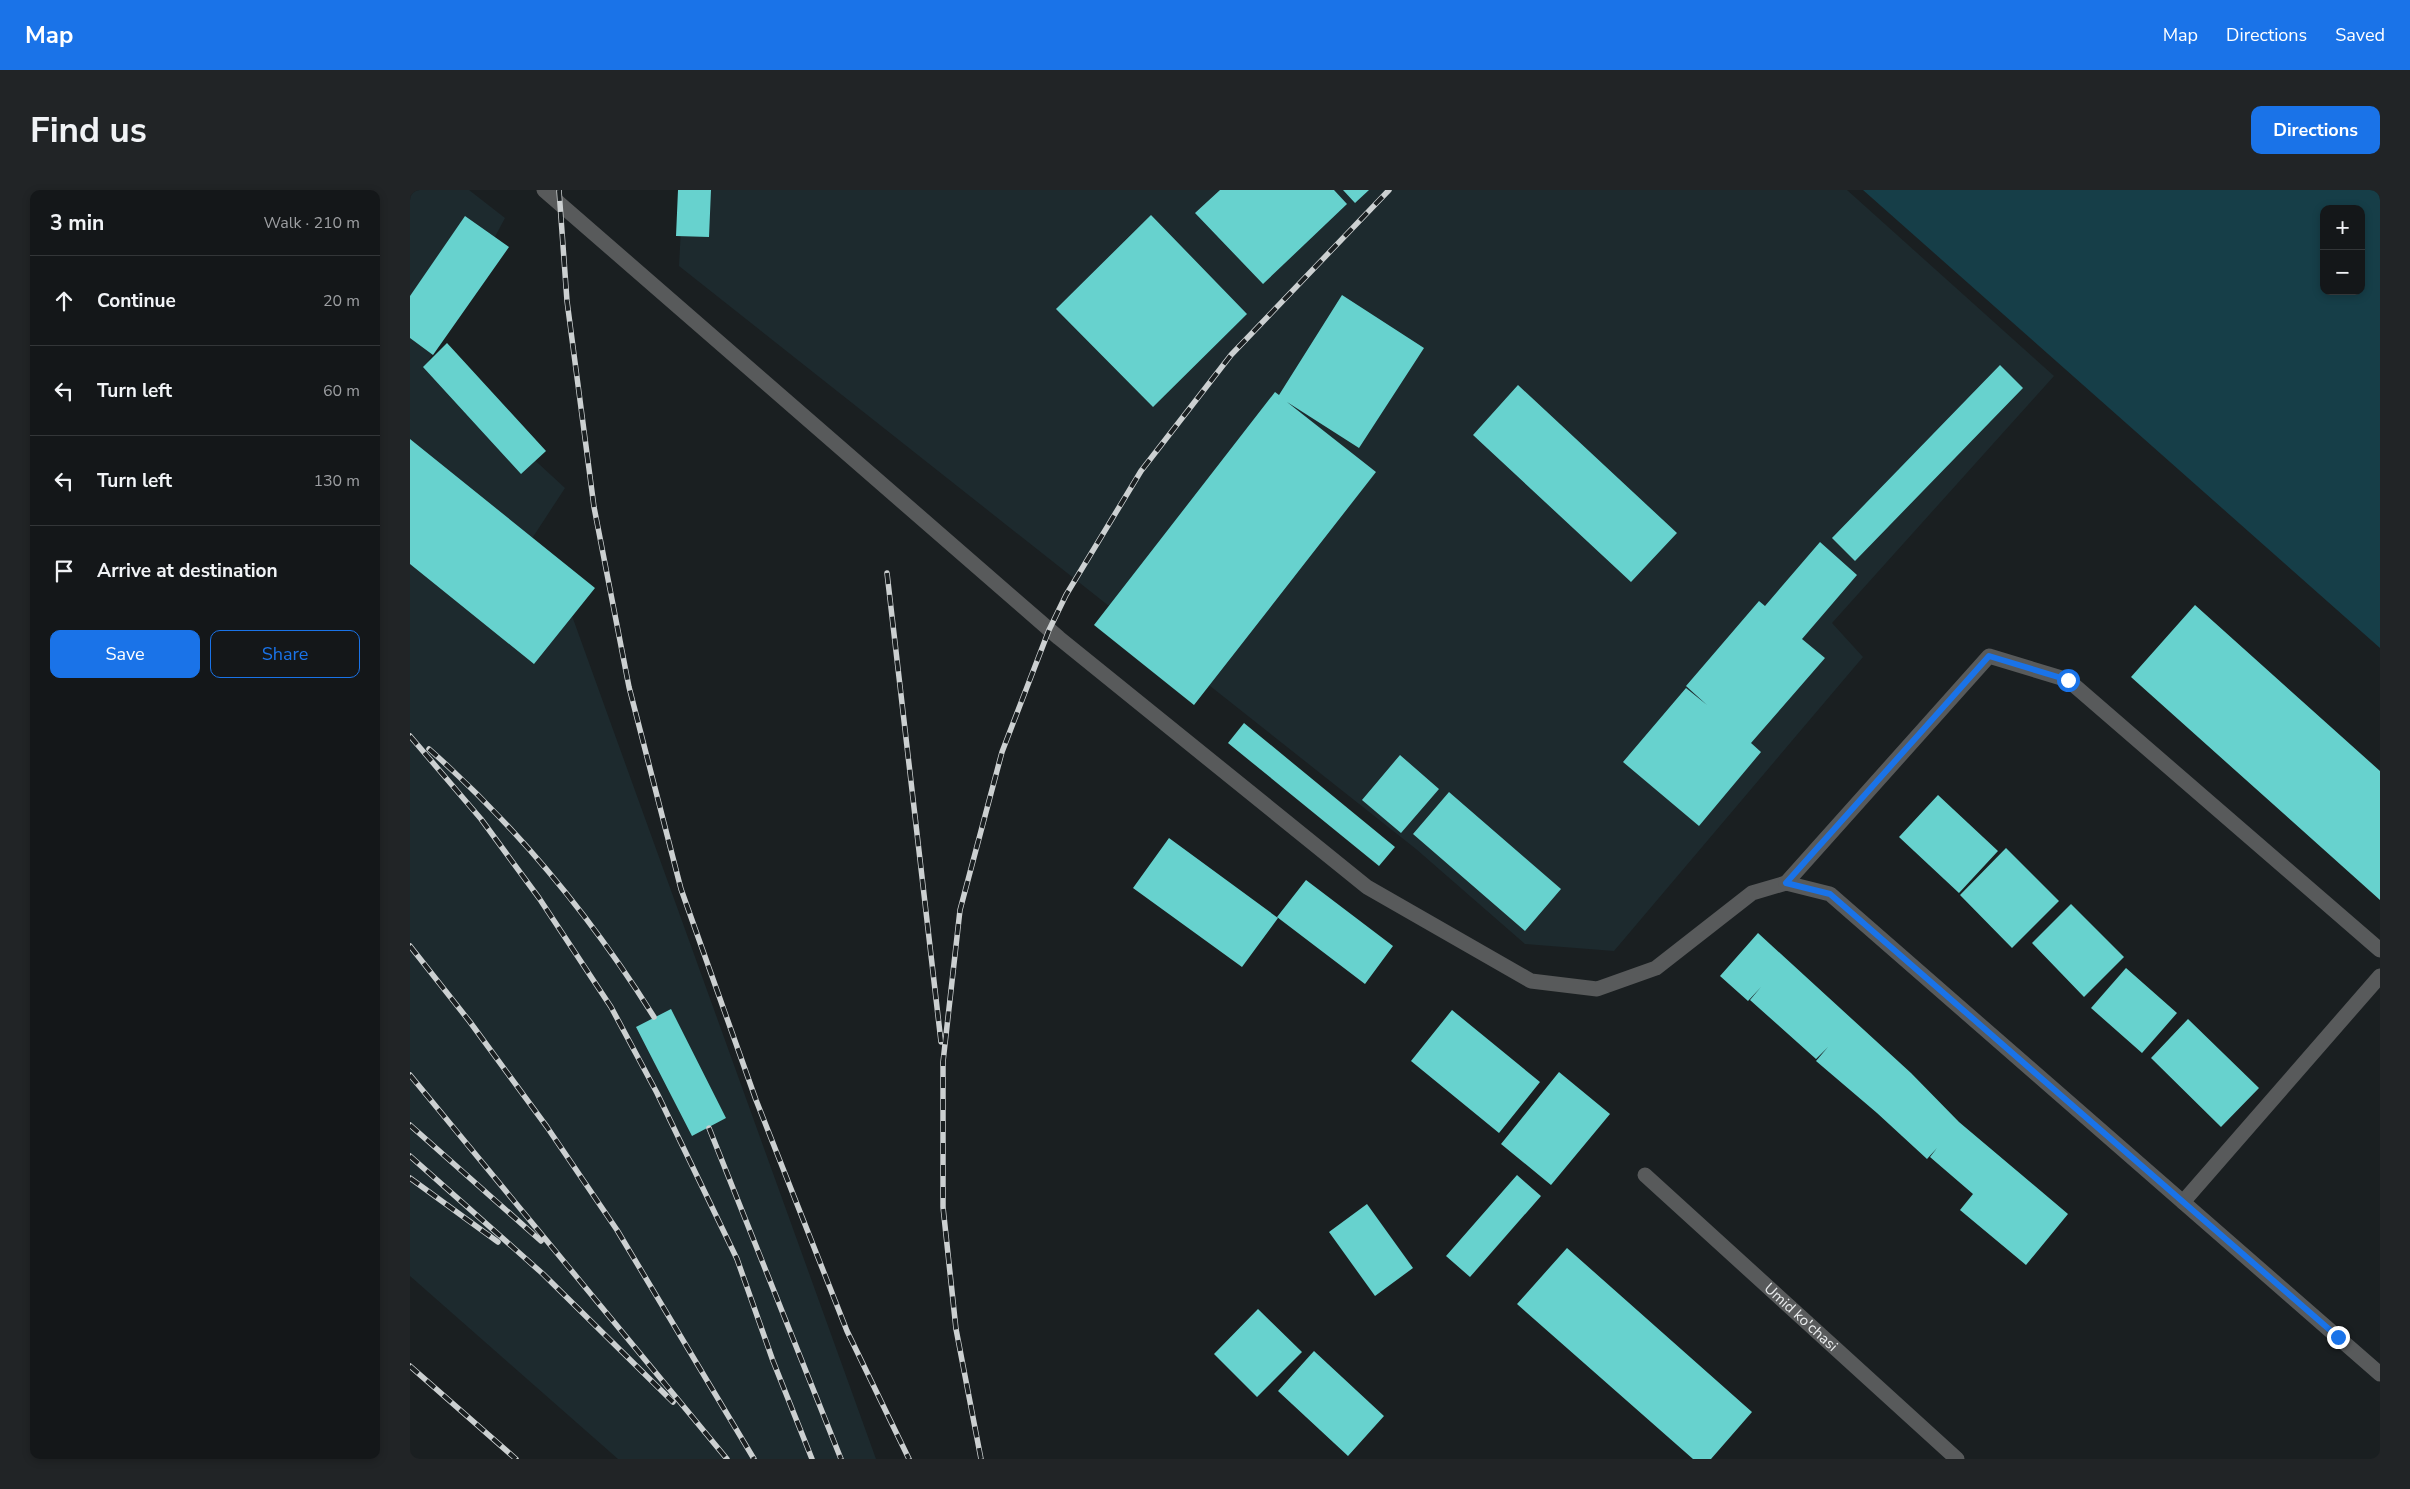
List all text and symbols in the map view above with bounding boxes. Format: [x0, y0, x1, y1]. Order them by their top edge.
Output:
text: Map [25, 19, 73, 51]
text: Map [2163, 23, 2198, 47]
text: Directions [2226, 23, 2307, 47]
text: Saved [2335, 23, 2385, 47]
button: Directions [2251, 106, 2380, 154]
text: Find us [30, 107, 147, 154]
map controls [2320, 205, 2365, 295]
button: + [2320, 205, 2365, 250]
text: 3 min [50, 209, 104, 237]
text: Walk · 210 m [264, 212, 360, 234]
button: − [2320, 250, 2365, 295]
icon: ahead [50, 287, 78, 315]
text: Continue [97, 288, 176, 314]
text: 20 m [323, 290, 360, 312]
icon: left [50, 377, 78, 405]
text: Turn left [97, 378, 172, 404]
text: 60 m [323, 380, 360, 402]
icon: left [50, 467, 78, 495]
text: Turn left [97, 468, 172, 494]
text: 130 m [313, 470, 360, 492]
icon: arrive [50, 557, 78, 585]
text: Arrive at destination [97, 558, 278, 584]
button: Save [50, 630, 200, 678]
button: Share [210, 630, 360, 678]
route start [2057, 669, 2080, 692]
street label: Umid ko'chasi [1760, 1278, 1842, 1356]
route end [2327, 1326, 2350, 1349]

